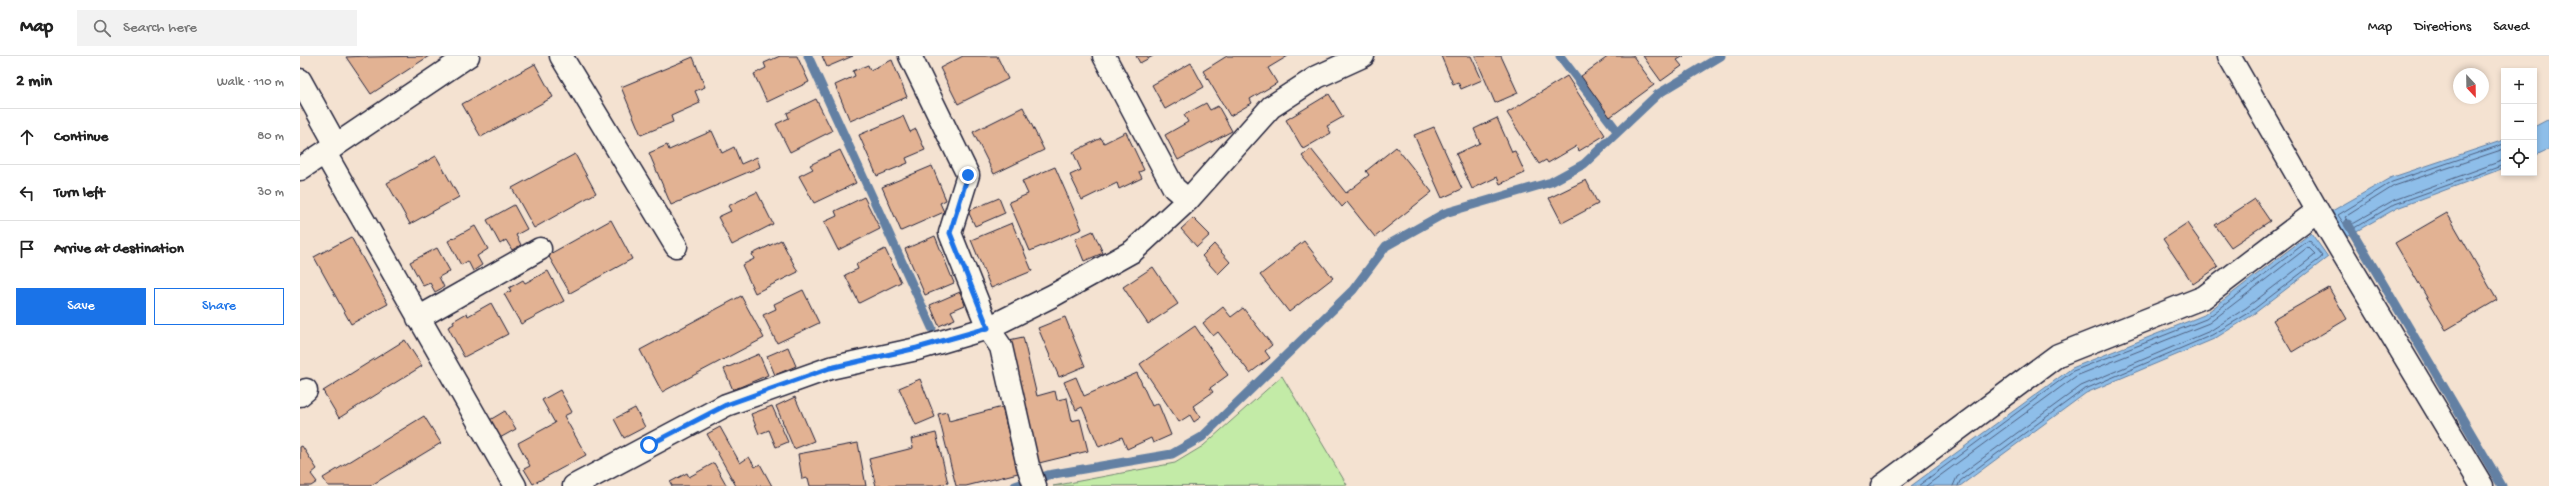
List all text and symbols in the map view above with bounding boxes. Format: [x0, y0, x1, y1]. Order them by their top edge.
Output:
search box [77, 10, 357, 46]
text: Map [20, 16, 53, 39]
icon: search [91, 17, 113, 39]
text: Search here [123, 19, 197, 37]
text: Map [2368, 19, 2392, 36]
text: Directions [2414, 19, 2471, 36]
text: Saved [2493, 19, 2529, 36]
north arrow [2453, 68, 2489, 104]
map controls [2501, 68, 2537, 176]
button: + [2501, 68, 2537, 104]
text: 2 min [16, 72, 52, 92]
text: Walk · 110 m [217, 75, 284, 90]
button: − [2501, 104, 2537, 140]
icon: ahead [16, 126, 38, 148]
text: Continue [54, 128, 108, 146]
text: 80 m [257, 129, 284, 144]
button: locate [2501, 140, 2537, 176]
route end [959, 166, 977, 184]
icon: left [16, 182, 38, 204]
text: Turn left [54, 184, 105, 202]
text: 30 m [258, 185, 284, 200]
icon: arrive [16, 238, 38, 260]
text: Arrive at destination [54, 240, 184, 258]
button: Save [16, 288, 146, 325]
button: Share [154, 288, 284, 325]
route start [640, 436, 658, 454]

